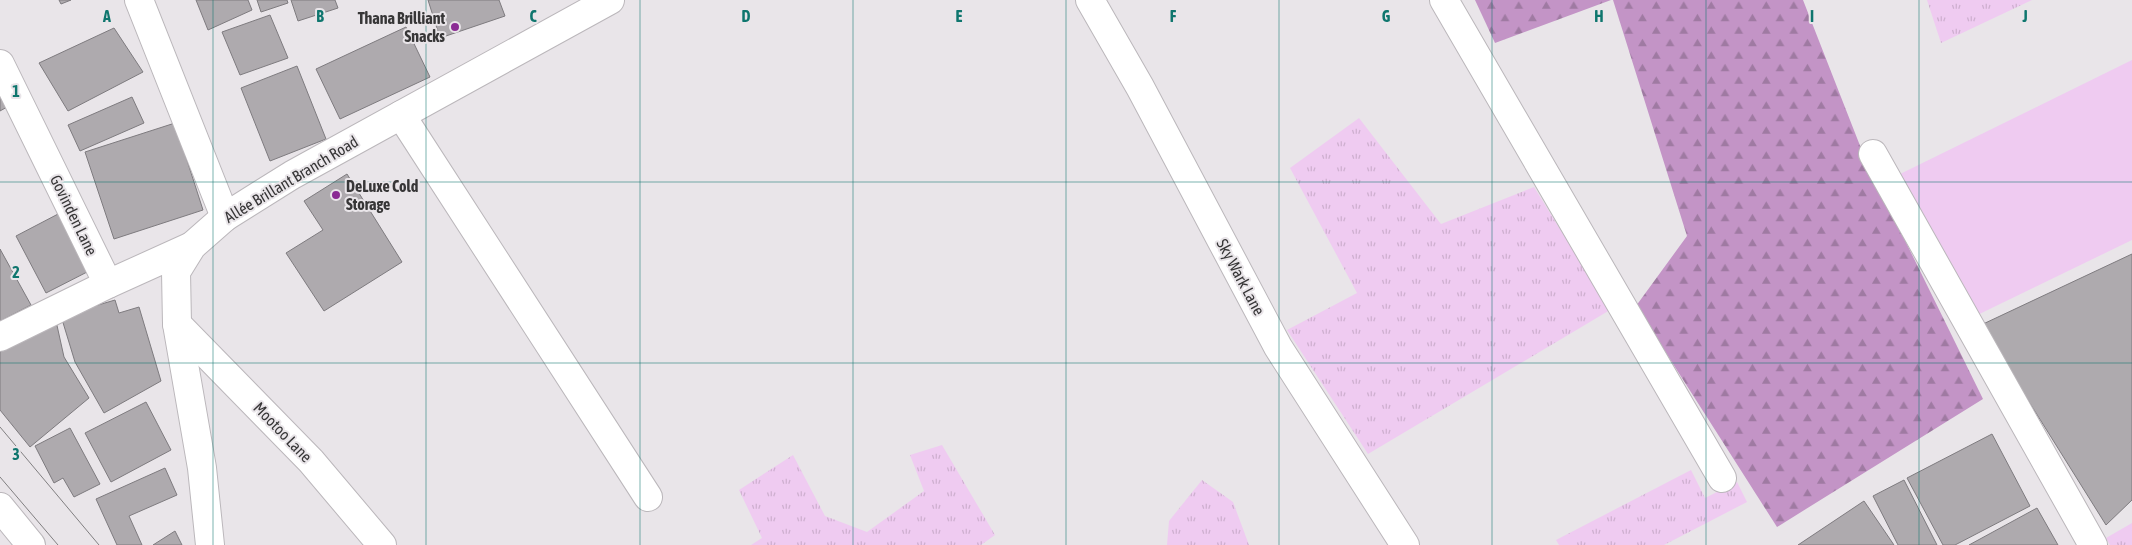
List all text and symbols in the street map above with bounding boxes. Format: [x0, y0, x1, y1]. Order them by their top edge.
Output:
text: A [102, 7, 111, 25]
text: B [316, 7, 324, 25]
text: C [529, 7, 537, 25]
text: D [742, 7, 751, 25]
text: E [956, 7, 963, 25]
text: F [1170, 7, 1177, 25]
text: G [1382, 7, 1391, 25]
text: H [1594, 7, 1604, 25]
text: I [1810, 7, 1814, 25]
text: J [2021, 7, 2028, 25]
place label: Thana Brilliant Snacks [358, 9, 445, 45]
marker: Thana Brilliant Snacks [449, 21, 461, 33]
text: 1 [12, 82, 20, 100]
street label: Allée Brillant Branch Road [221, 132, 361, 226]
street label: Govinden Lane [47, 172, 101, 258]
place label: DeLuxe Cold Storage [346, 177, 419, 213]
marker: DeLuxe Cold Storage [330, 189, 342, 201]
street label: Sky Wark Lane [1213, 236, 1269, 319]
text: 2 [12, 263, 20, 281]
street label: Mootoo Lane [250, 398, 316, 466]
text: 3 [12, 445, 20, 463]

